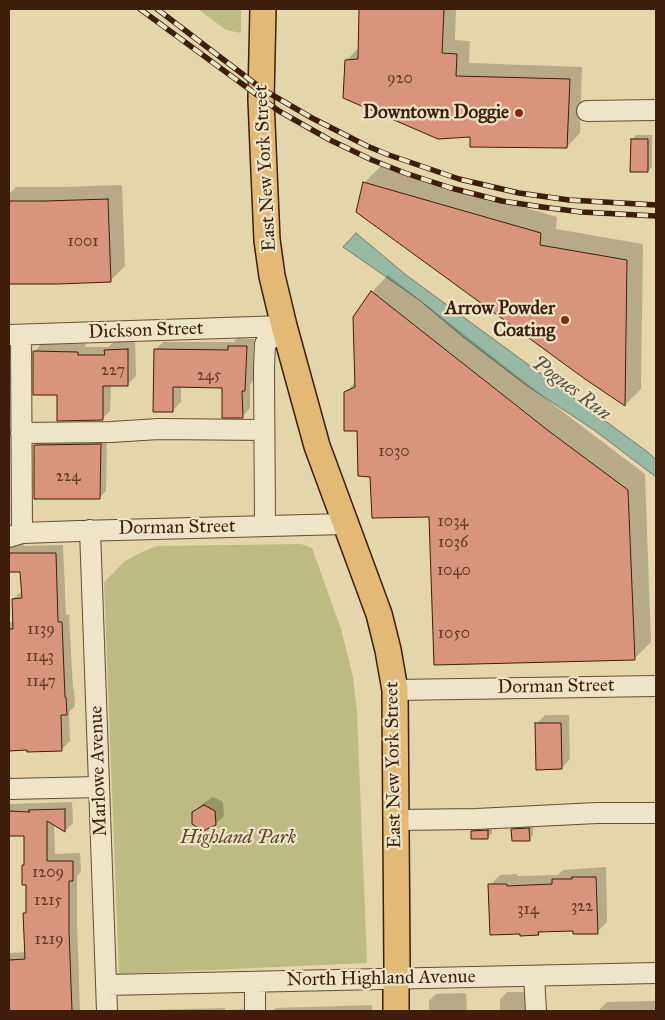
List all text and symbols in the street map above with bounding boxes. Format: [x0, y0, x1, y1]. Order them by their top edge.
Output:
house number: 920 [387, 69, 413, 89]
street label: East New York Street [250, 84, 282, 252]
place label: Downtown Doggie [363, 102, 509, 124]
marker: Downtown Doggie [513, 107, 525, 119]
house number: 1001 [67, 232, 99, 252]
place label: Arrow Powder Coating [445, 298, 555, 342]
marker: Arrow Powder Coating [559, 314, 571, 326]
street label: Dickson Street [88, 318, 204, 344]
water label: Pogues Run [527, 351, 615, 427]
house number: 227 [101, 361, 125, 381]
house number: 245 [197, 366, 221, 386]
house number: 1030 [378, 442, 410, 462]
house number: 224 [56, 467, 80, 487]
house number: 1034 [438, 512, 468, 532]
street label: Dorman Street [118, 516, 236, 540]
house number: 1036 [438, 533, 468, 553]
house number: 1040 [437, 561, 471, 581]
house number: 1139 [27, 620, 55, 640]
house number: 1050 [438, 624, 470, 644]
house number: 1143 [26, 647, 54, 667]
house number: 1147 [26, 672, 56, 692]
street label: Dorman Street [497, 675, 615, 699]
street label: East New York Street [381, 681, 407, 849]
street label: Marlowe Avenue [85, 705, 113, 837]
park label: Highland Park [180, 827, 296, 849]
house number: 1209 [32, 863, 64, 883]
house number: 1215 [34, 891, 62, 911]
house number: 322 [571, 897, 593, 917]
house number: 314 [517, 900, 539, 920]
house number: 1219 [34, 930, 64, 950]
street label: North Highland Avenue [286, 966, 476, 992]

